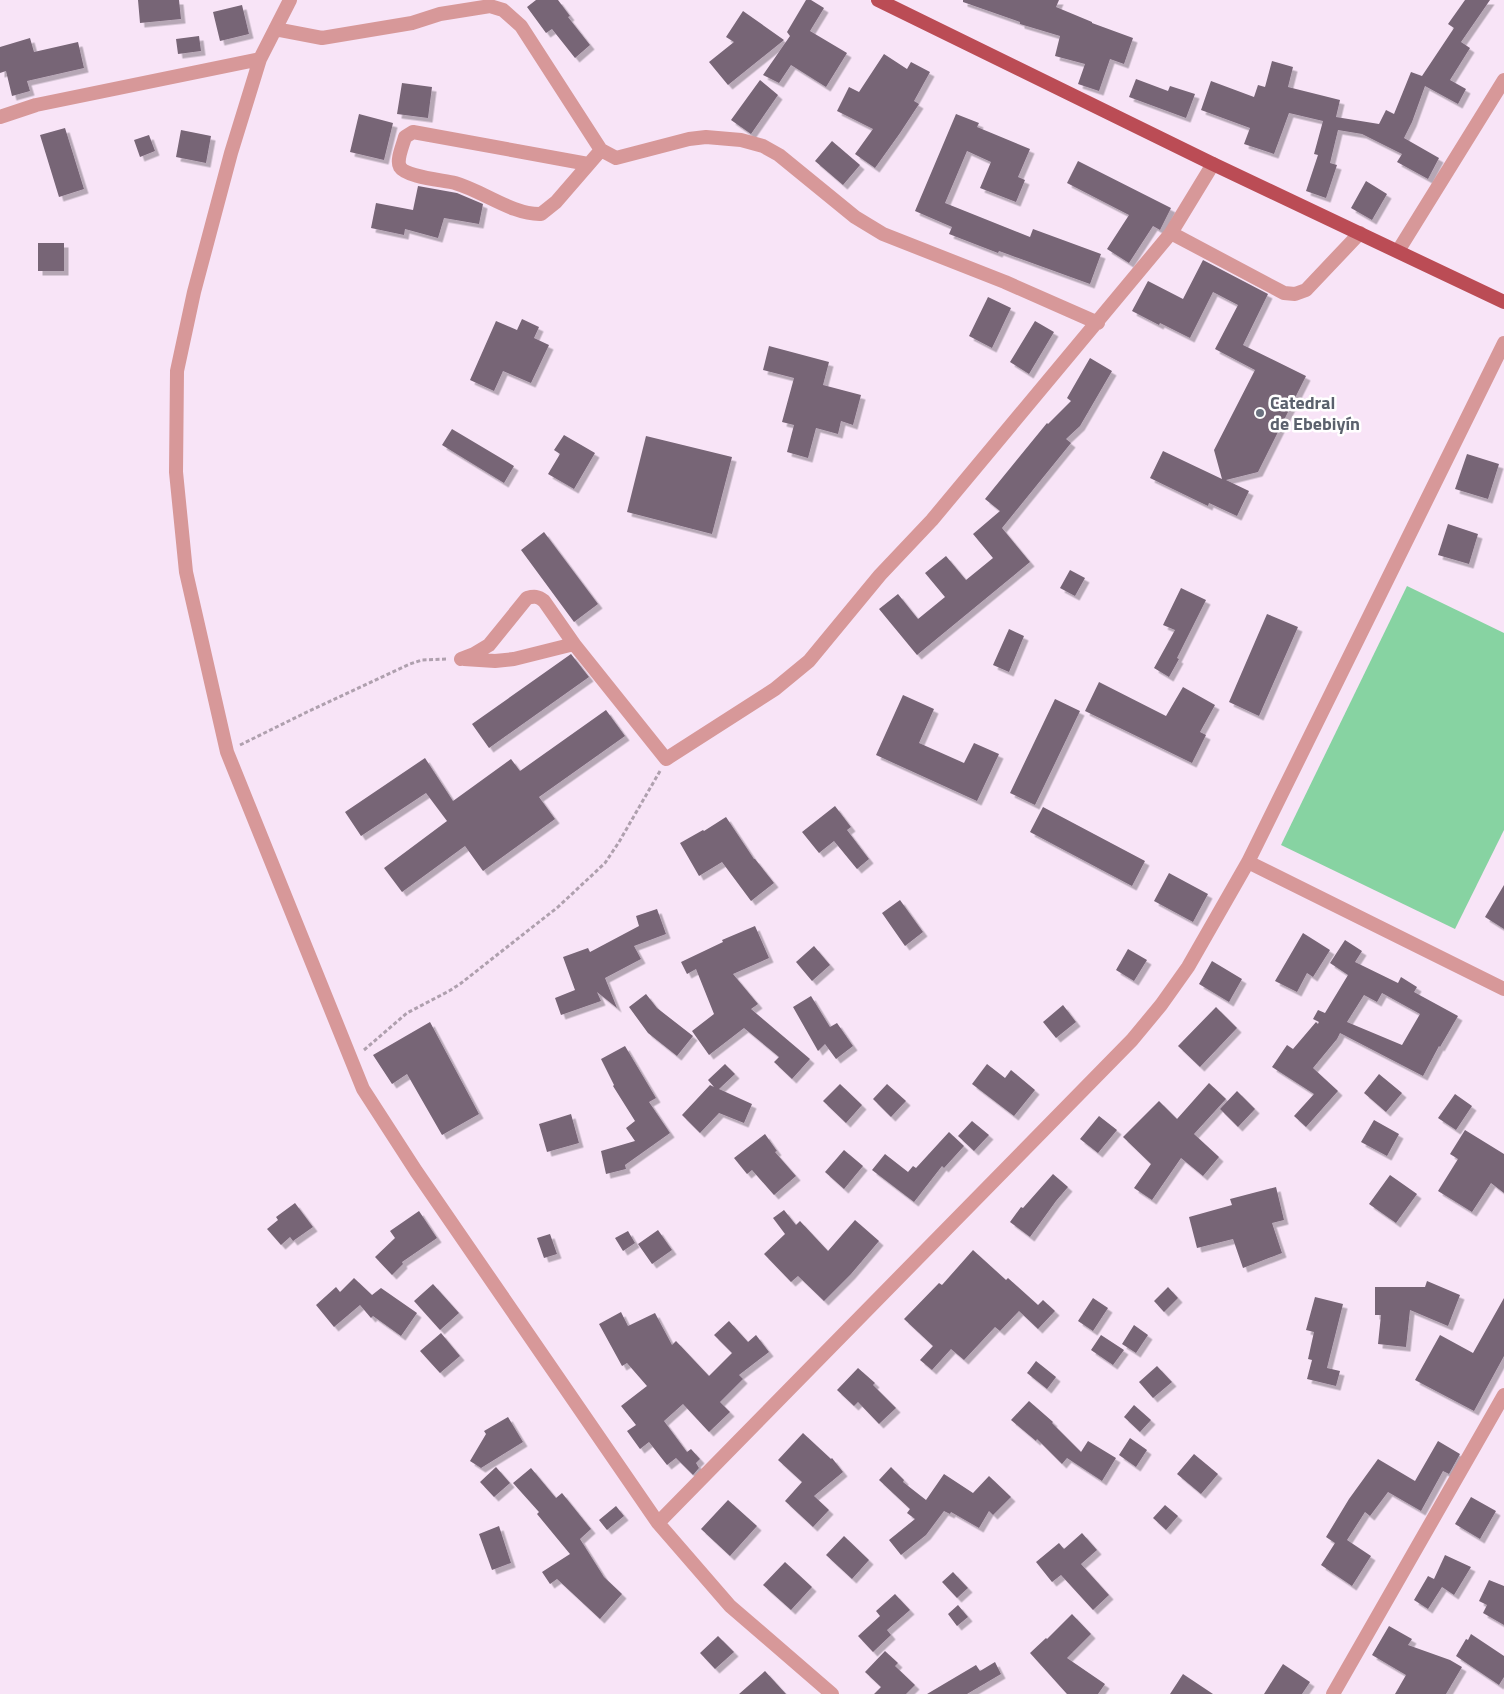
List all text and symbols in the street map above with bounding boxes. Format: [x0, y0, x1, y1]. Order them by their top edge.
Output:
place label: Catedral de Ebebiyín [1270, 389, 1360, 437]
marker: Catedral de Ebebiyín [1254, 407, 1266, 419]

